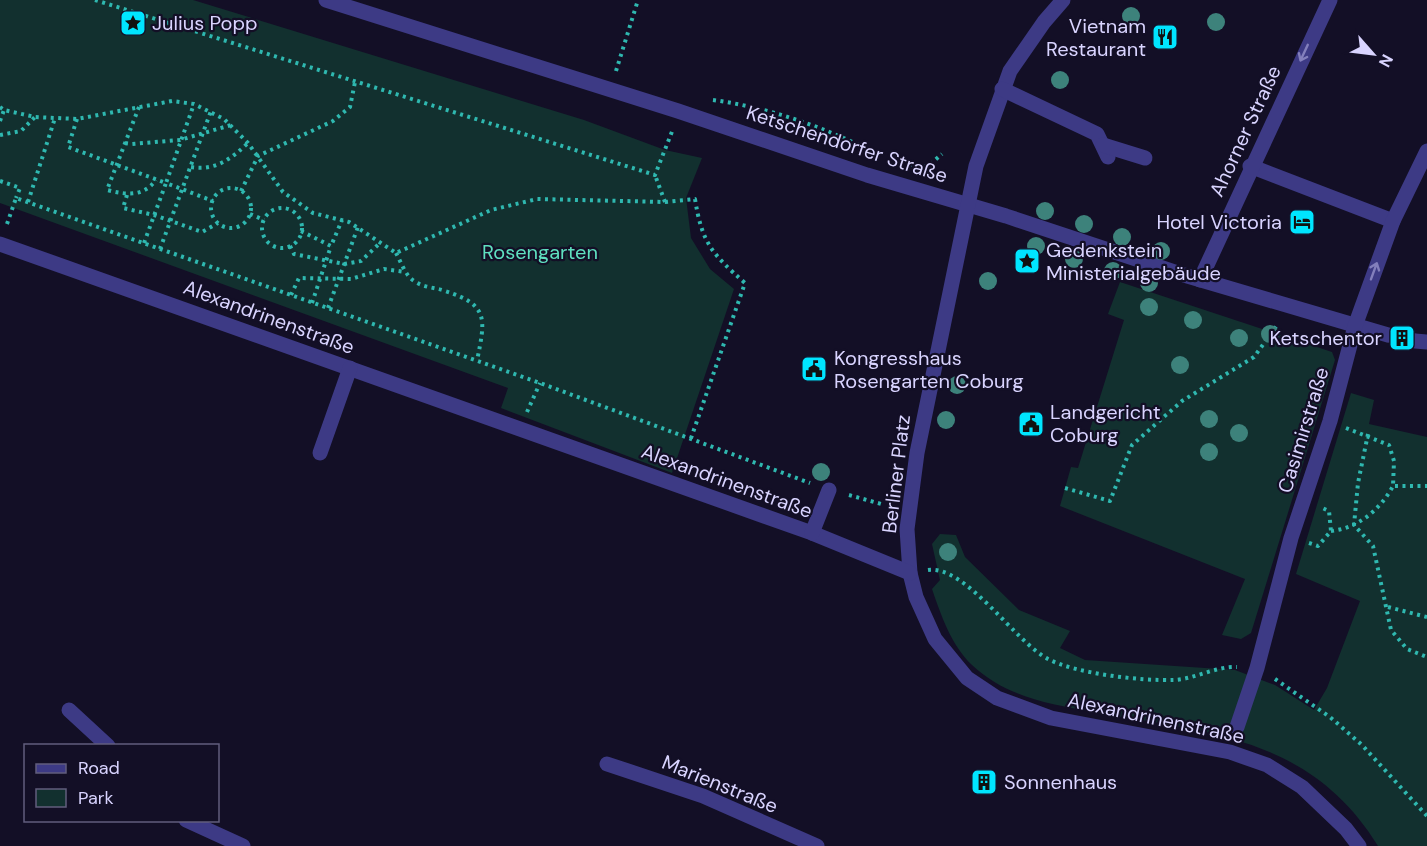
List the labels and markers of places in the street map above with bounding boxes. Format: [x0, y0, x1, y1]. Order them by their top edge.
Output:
place icon: Julius Popp [118, 8, 148, 38]
place label: Julius Popp [152, 10, 257, 36]
place label: Vietnam Restaurant [1046, 13, 1146, 62]
restaurant icon: Vietnam Restaurant [1150, 22, 1180, 52]
hotel icon: Hotel Victoria [1287, 207, 1317, 237]
place label: Hotel Victoria [1156, 209, 1282, 235]
place label: Gedenkstein Ministerialgebäude [1046, 237, 1221, 286]
place icon: Gedenkstein Ministerialgebäude [1012, 246, 1042, 276]
building icon: Ketschentor [1387, 323, 1417, 353]
place label: Ketschentor [1269, 325, 1382, 351]
place label: Kongresshaus Rosengarten Coburg [834, 345, 1024, 394]
public building icon: Kongresshaus Rosengarten Coburg [799, 354, 829, 384]
place label: Landgericht Coburg [1050, 399, 1161, 448]
public building icon: Landgericht Coburg [1016, 409, 1046, 439]
building icon: Sonnenhaus [969, 767, 999, 797]
place label: Sonnenhaus [1004, 769, 1117, 795]

